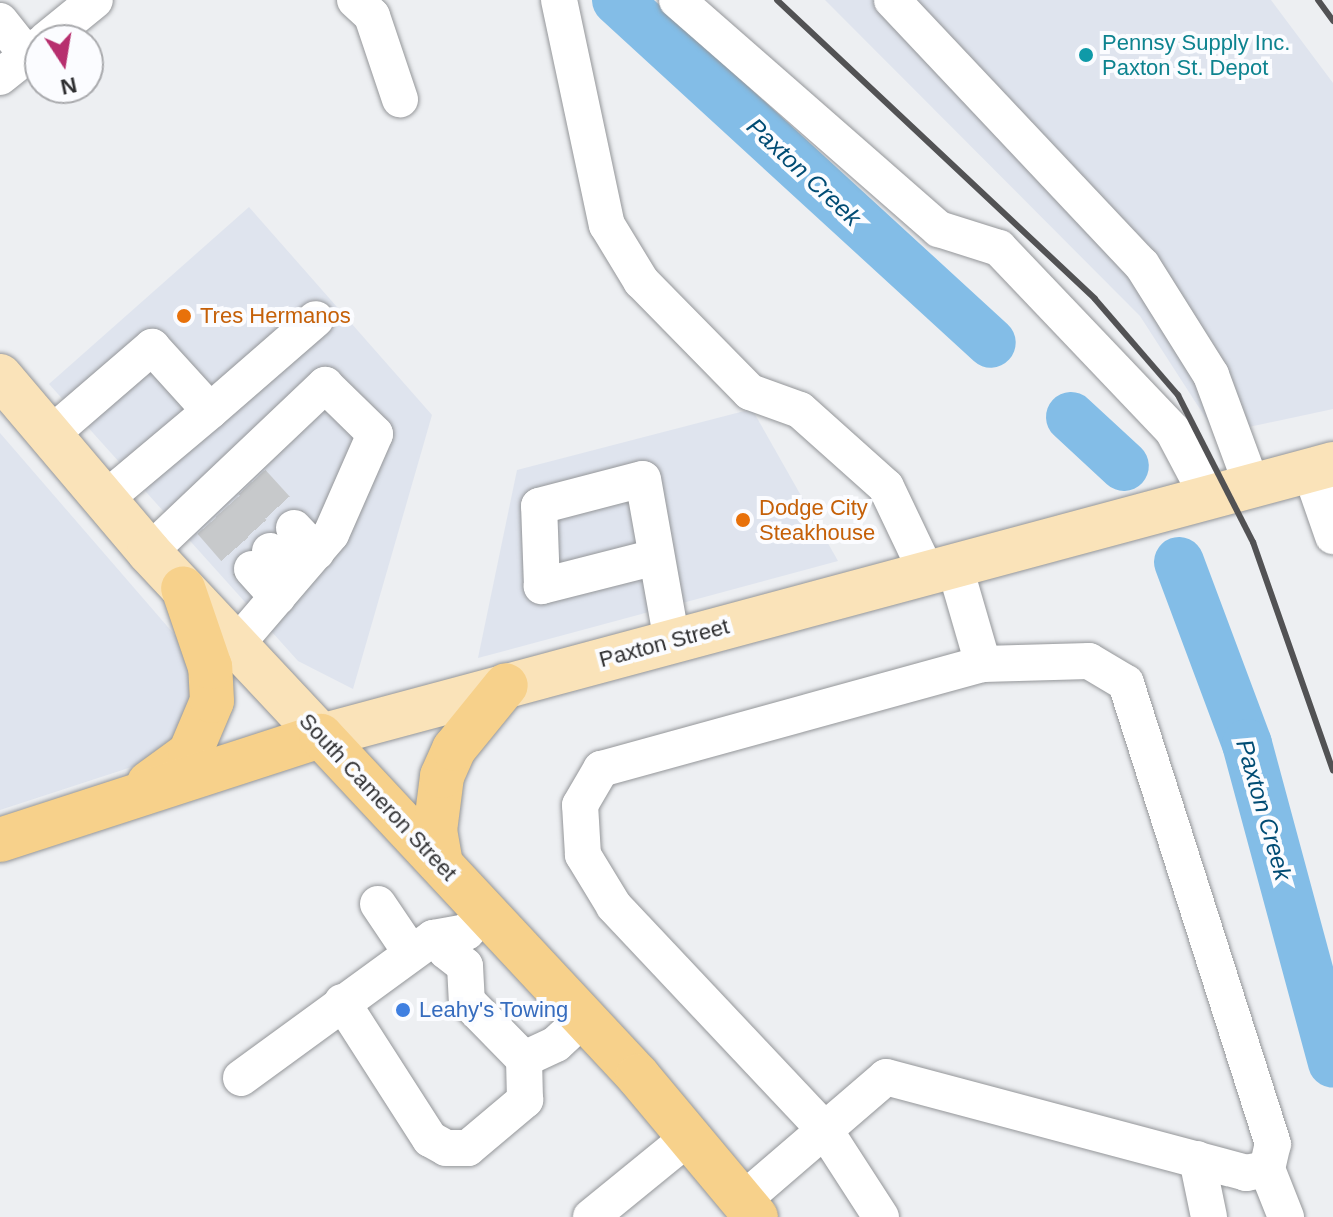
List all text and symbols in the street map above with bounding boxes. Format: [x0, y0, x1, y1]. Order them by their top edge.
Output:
north arrow [24, 24, 104, 104]
place label: Pennsy Supply Inc. Paxton St. Depot [1102, 29, 1290, 80]
marker: Pennsy Supply Inc. Paxton St. Depot [1077, 46, 1095, 64]
text: N [58, 72, 79, 100]
water label: Paxton Creek [741, 112, 867, 232]
place label: Tres Hermanos [200, 303, 351, 329]
marker: Tres Hermanos [175, 307, 193, 325]
place label: Dodge City Steakhouse [759, 494, 875, 546]
marker: Dodge City Steakhouse [734, 511, 752, 529]
street label: Paxton Street [596, 613, 732, 673]
street label: South Cameron Street [294, 708, 462, 886]
water label: Paxton Creek [1230, 736, 1298, 884]
place label: Leahy's Towing [419, 997, 569, 1023]
marker: Leahy's Towing [394, 1001, 412, 1019]

